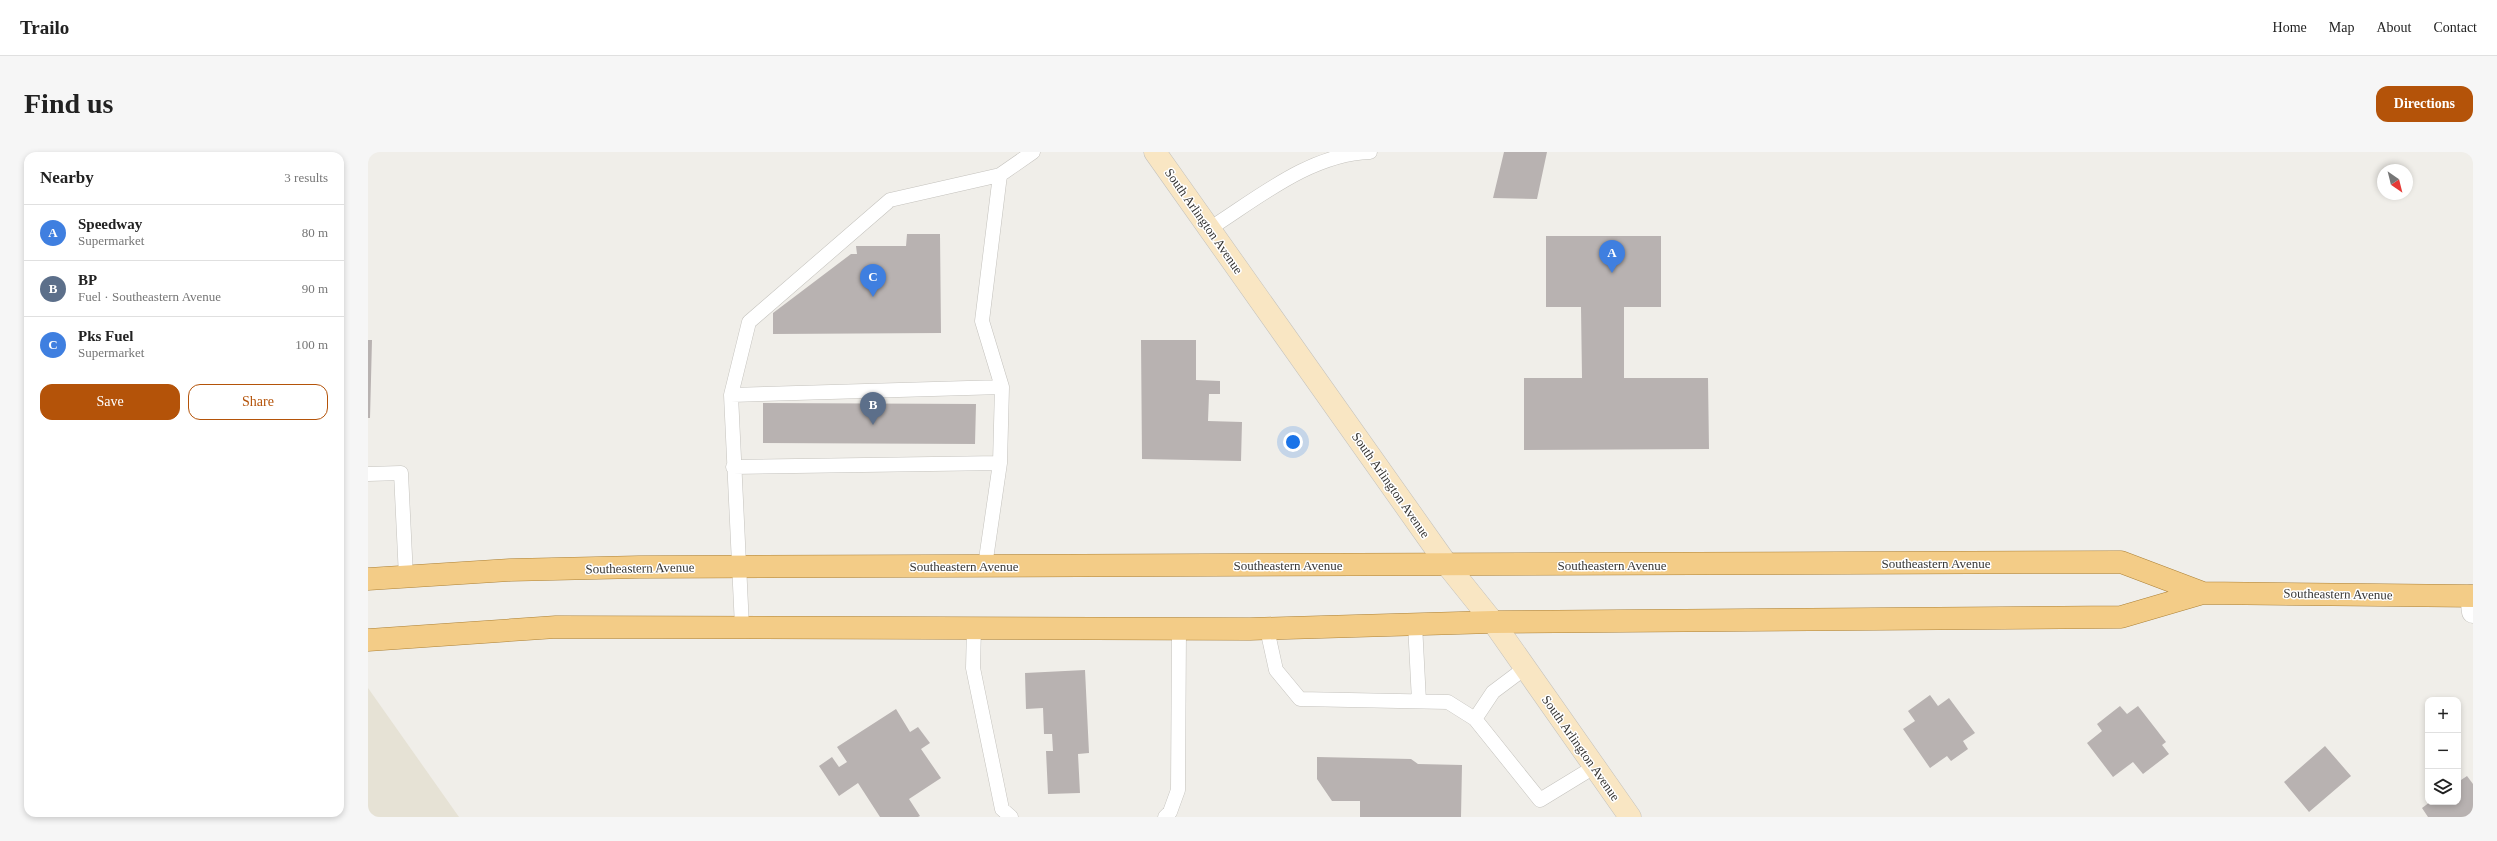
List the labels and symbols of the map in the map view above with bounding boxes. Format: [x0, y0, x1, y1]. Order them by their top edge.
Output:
north arrow [2377, 164, 2413, 200]
street label: South Arlington Avenue [1162, 165, 1246, 277]
pin: A [1599, 240, 1625, 273]
pin: C [860, 264, 886, 297]
pin: B [860, 392, 886, 425]
street label: South Arlington Avenue [1349, 429, 1433, 541]
your location [1283, 432, 1303, 452]
street label: Southeastern Avenue [1881, 556, 1991, 571]
street label: Southeastern Avenue [1233, 558, 1343, 573]
street label: Southeastern Avenue [1557, 558, 1667, 573]
street label: Southeastern Avenue [909, 559, 1019, 574]
street label: Southeastern Avenue [585, 560, 695, 576]
street label: Southeastern Avenue [2283, 586, 2393, 602]
street label: South Arlington Avenue [1539, 692, 1623, 804]

